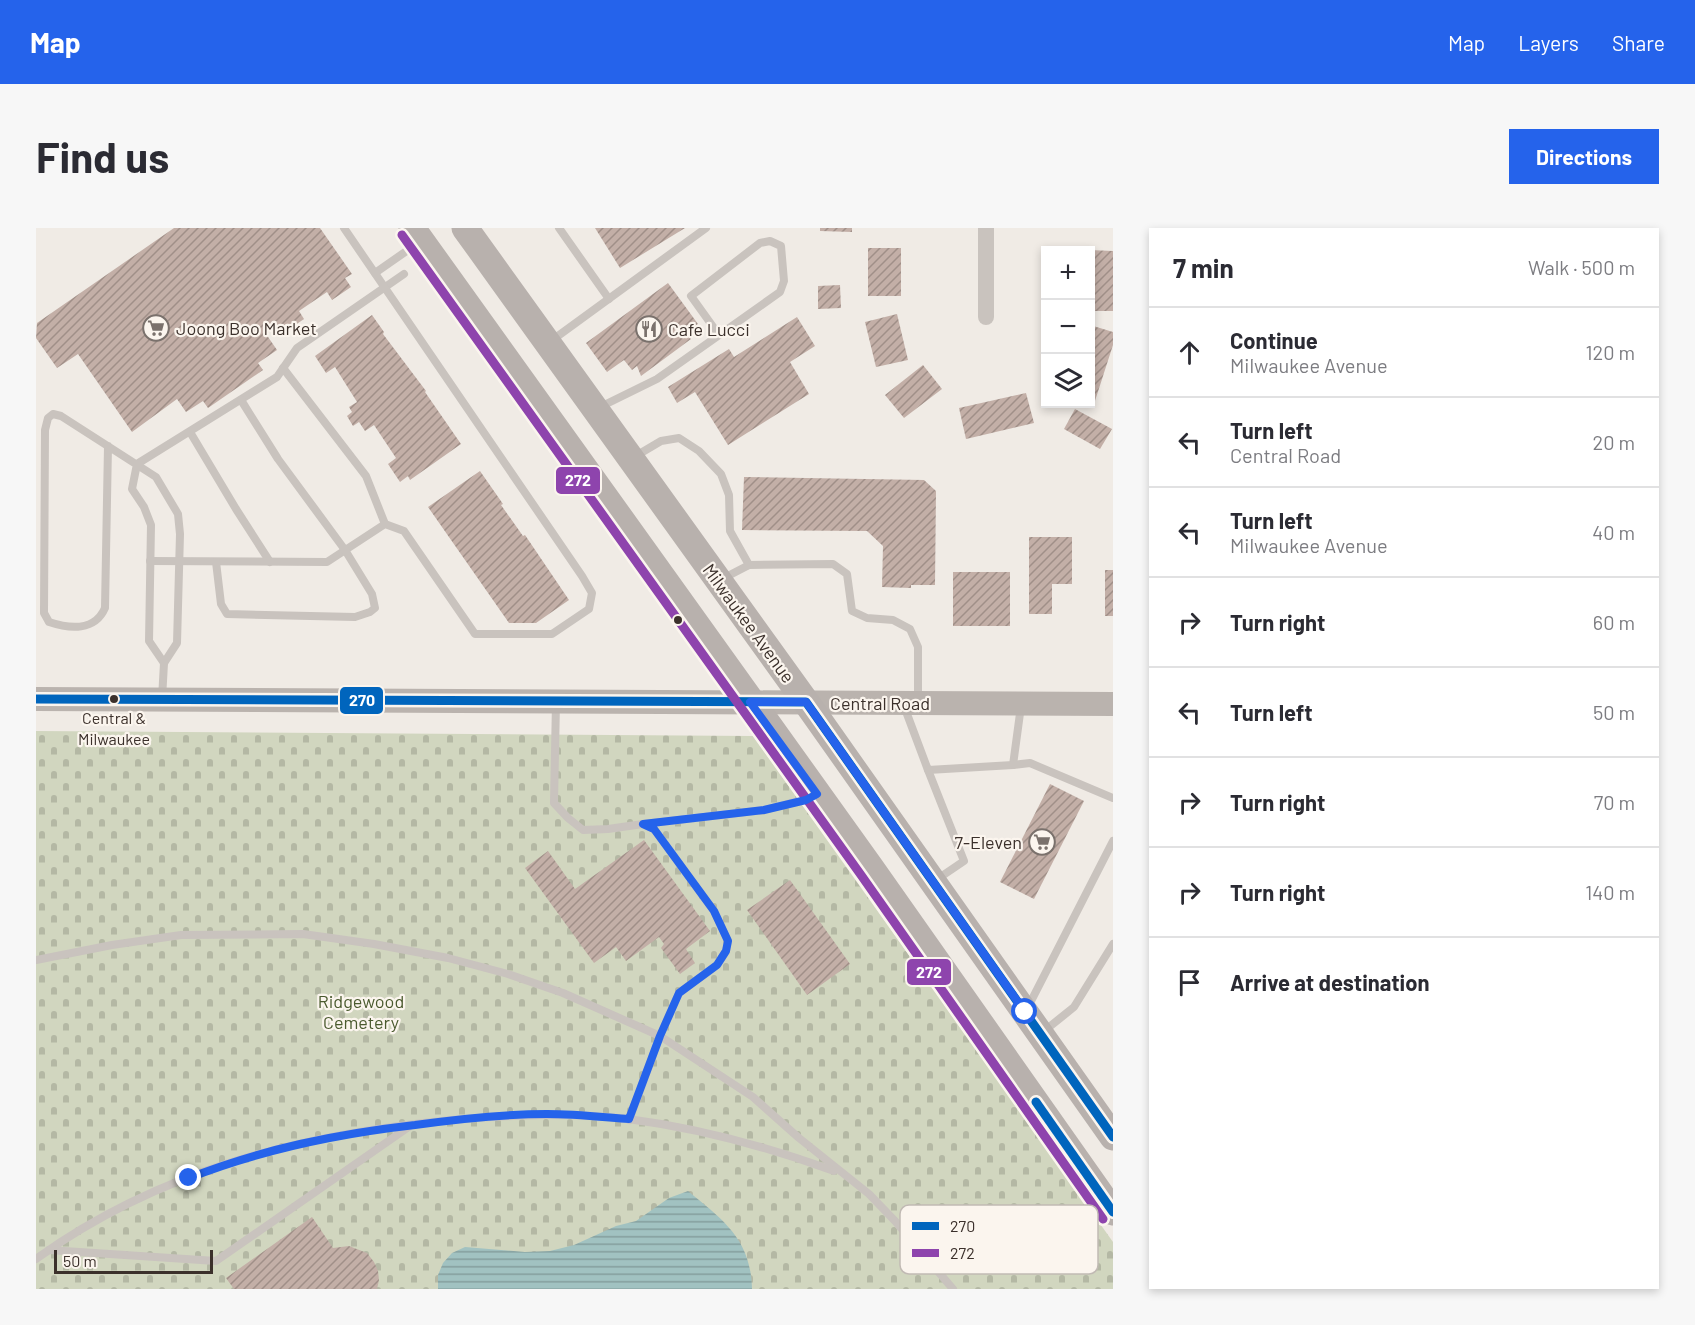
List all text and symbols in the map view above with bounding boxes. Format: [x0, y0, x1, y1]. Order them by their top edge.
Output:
text: Map [30, 25, 81, 59]
text: Map [1448, 30, 1485, 55]
text: Layers [1518, 30, 1579, 55]
text: Share [1612, 30, 1665, 55]
button: Directions [1509, 129, 1659, 184]
text: Find us [36, 131, 169, 181]
map controls [1041, 246, 1095, 408]
button: + [1041, 246, 1095, 300]
text: 7 min [1173, 252, 1234, 283]
text: Walk · 500 m [1528, 255, 1635, 279]
button: − [1041, 300, 1095, 354]
supermarket icon: Joong Boo Market [141, 313, 171, 343]
restaurant icon: Cafe Lucci [634, 314, 664, 344]
place label: Joong Boo Market [176, 317, 317, 339]
place label: Cafe Lucci [668, 318, 750, 340]
text: Continue [1230, 327, 1318, 353]
icon: ahead [1173, 336, 1206, 369]
text: 120 m [1585, 340, 1635, 364]
text: Milwaukee Avenue [1230, 353, 1388, 377]
button: layers [1041, 354, 1095, 408]
text: Turn left [1230, 417, 1313, 443]
icon: left [1173, 426, 1206, 459]
text: 20 m [1592, 430, 1635, 454]
text: Central Road [1230, 443, 1341, 467]
line badge: 272 [555, 466, 601, 495]
text: 272 [565, 470, 591, 489]
text: Turn left [1230, 507, 1313, 533]
icon: left [1173, 516, 1206, 549]
text: 40 m [1592, 520, 1635, 544]
text: Milwaukee Avenue [1230, 533, 1388, 557]
street label: Milwaukee Avenue [698, 559, 800, 687]
icon: right [1173, 606, 1206, 639]
text: Turn right [1230, 609, 1325, 635]
text: 60 m [1593, 610, 1635, 634]
unlabelled marker [672, 614, 684, 626]
line badge: 270 [339, 686, 384, 715]
text: 270 [349, 690, 375, 709]
street label: Central Road [830, 692, 930, 714]
marker: Central & Milwaukee [108, 693, 120, 705]
icon: left [1173, 696, 1206, 729]
text: Turn left [1230, 699, 1313, 725]
text: 50 m [1593, 700, 1635, 724]
place label: Central & Milwaukee [78, 708, 150, 748]
icon: right [1173, 786, 1206, 819]
text: Turn right [1230, 789, 1325, 815]
text: 70 m [1594, 790, 1635, 814]
supermarket icon: 7-Eleven [1027, 827, 1057, 857]
place label: 7-Eleven [954, 831, 1022, 853]
icon: right [1173, 876, 1206, 909]
text: Turn right [1230, 879, 1325, 905]
text: 140 m [1585, 880, 1635, 904]
line badge: 272 [906, 958, 952, 986]
text: 272 [916, 962, 942, 981]
icon: arrive [1173, 966, 1206, 999]
text: Arrive at destination [1230, 969, 1429, 995]
park label: Ridgewood Cemetery [318, 990, 404, 1033]
route start [1011, 998, 1037, 1024]
route end [175, 1164, 201, 1190]
legend [900, 1205, 1098, 1274]
text: 270 [950, 1216, 975, 1235]
text: 272 [950, 1243, 975, 1262]
scale bar [54, 1247, 213, 1274]
text: 50 m [63, 1251, 97, 1270]

